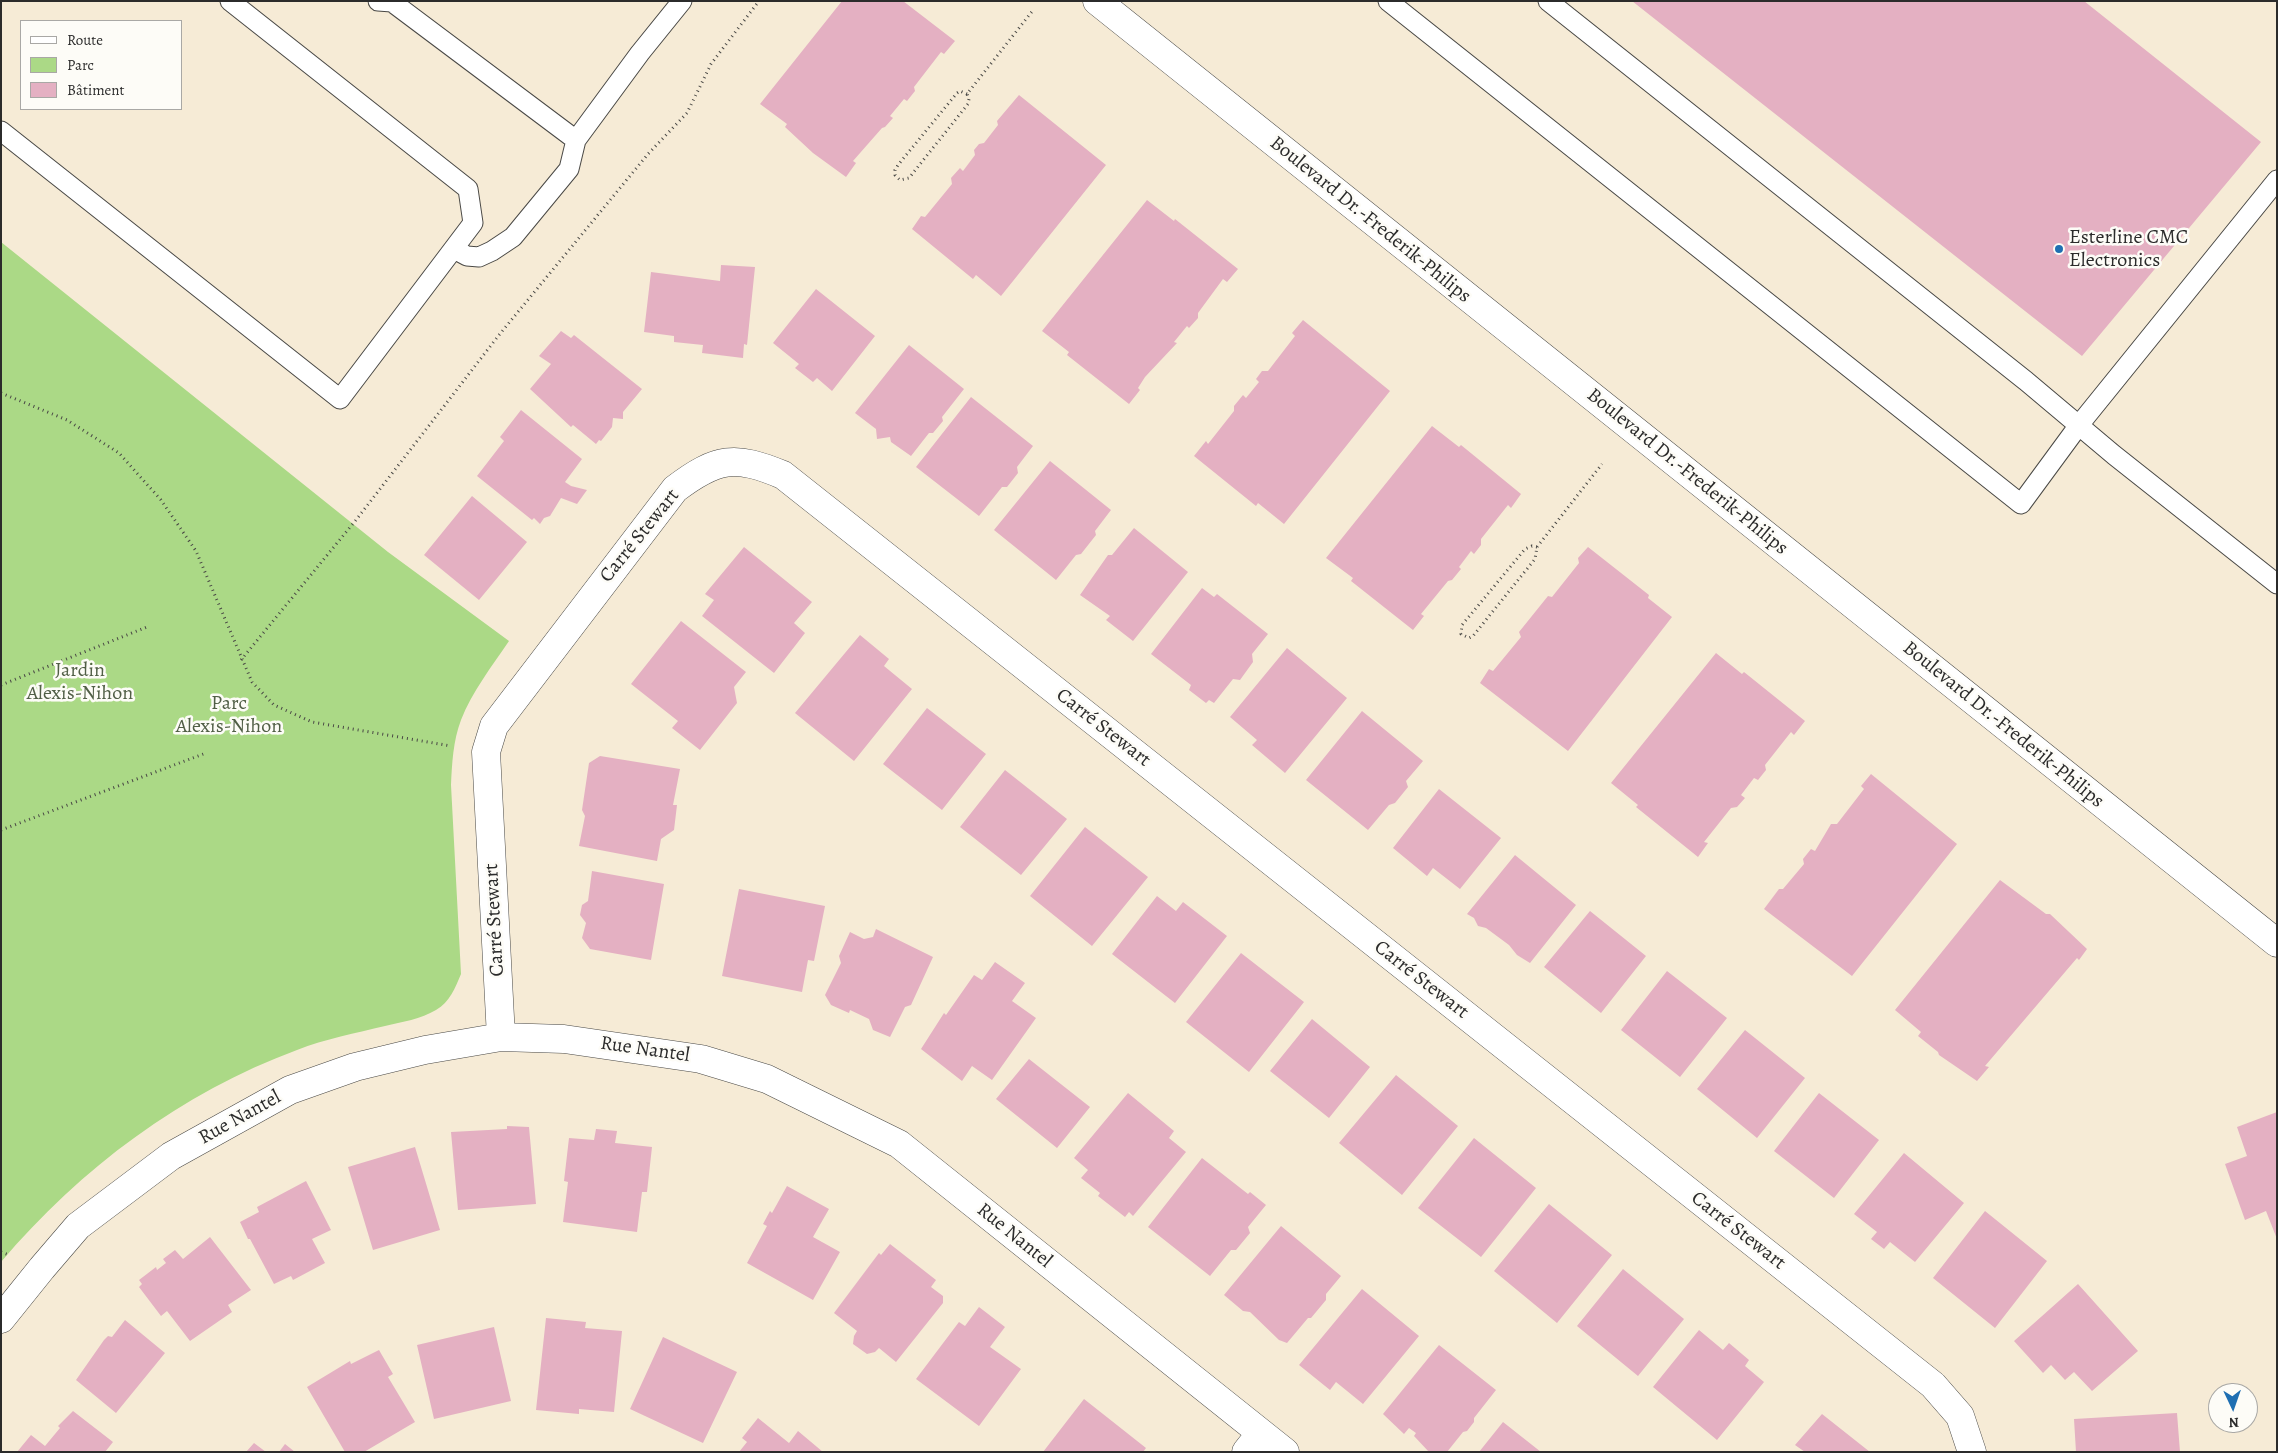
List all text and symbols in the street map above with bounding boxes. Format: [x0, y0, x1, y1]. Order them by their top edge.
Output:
legend [20, 20, 182, 110]
text: Route [67, 30, 103, 50]
text: Parc [67, 55, 94, 75]
text: Bâtiment [67, 80, 125, 100]
street label: Boulevard Dr.-Frederik-Philips [1265, 131, 1475, 309]
place label: Esterline CMC Electronics [2069, 226, 2188, 273]
marker: Esterline CMC Electronics [2053, 243, 2065, 255]
street label: Boulevard Dr.-Frederik-Philips [1582, 383, 1792, 561]
street label: Carré Stewart [595, 484, 685, 588]
street label: Boulevard Dr.-Frederik-Philips [1898, 636, 2108, 814]
park label: Jardin Alexis-Nihon [27, 659, 133, 706]
street label: Carré Stewart [1051, 684, 1155, 772]
park label: Parc Alexis-Nihon [176, 692, 282, 739]
street label: Carré Stewart [480, 863, 510, 977]
street label: Carré Stewart [1369, 936, 1473, 1024]
street label: Rue Nantel [599, 1032, 691, 1068]
street label: Rue Nantel [195, 1086, 285, 1150]
street label: Carré Stewart [1686, 1187, 1790, 1275]
street label: Rue Nantel [971, 1198, 1057, 1274]
north arrow [2208, 1383, 2258, 1433]
text: N [2228, 1413, 2239, 1432]

